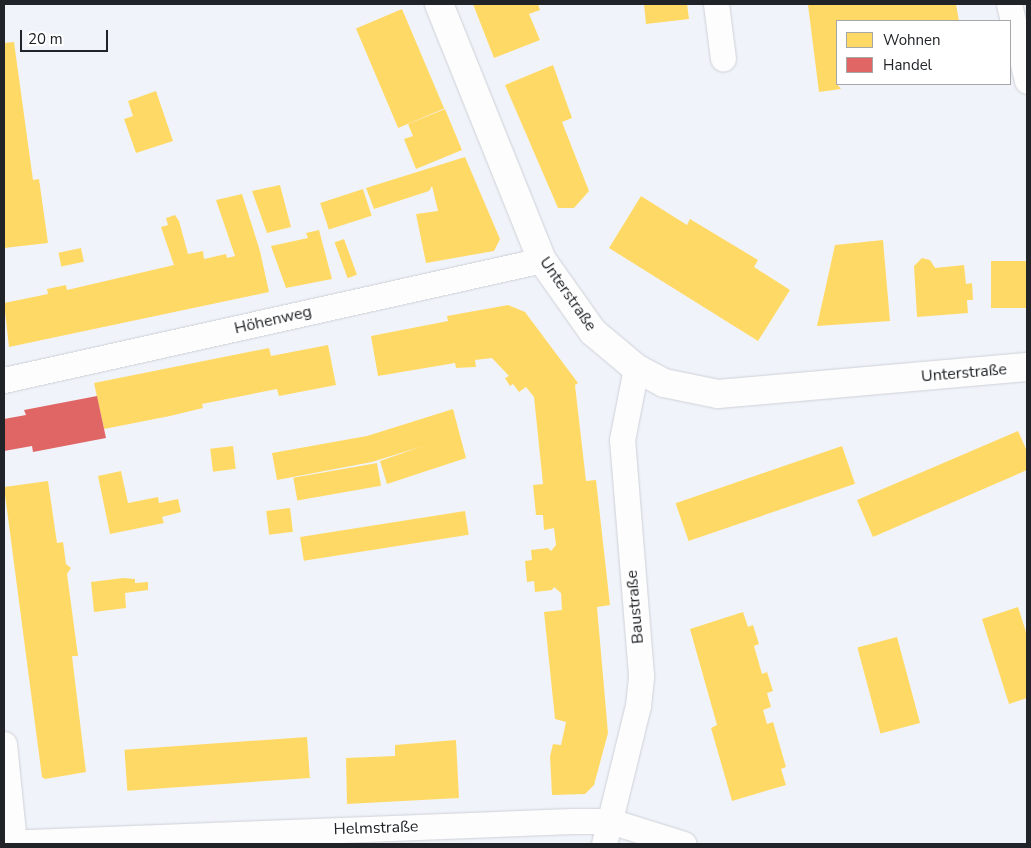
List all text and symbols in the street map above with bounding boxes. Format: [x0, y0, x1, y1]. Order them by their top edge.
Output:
scale bar [22, 20, 110, 52]
legend [836, 20, 1011, 85]
text: 20 m [28, 29, 63, 49]
text: Wohnen [883, 30, 941, 50]
text: Handel [883, 55, 932, 75]
street label: Unterstraße [535, 253, 601, 335]
street label: Höhenweg [232, 302, 314, 338]
street label: Unterstraße [920, 360, 1008, 386]
street label: Baustraße [622, 569, 648, 645]
street label: Helmstraße [333, 817, 419, 839]

